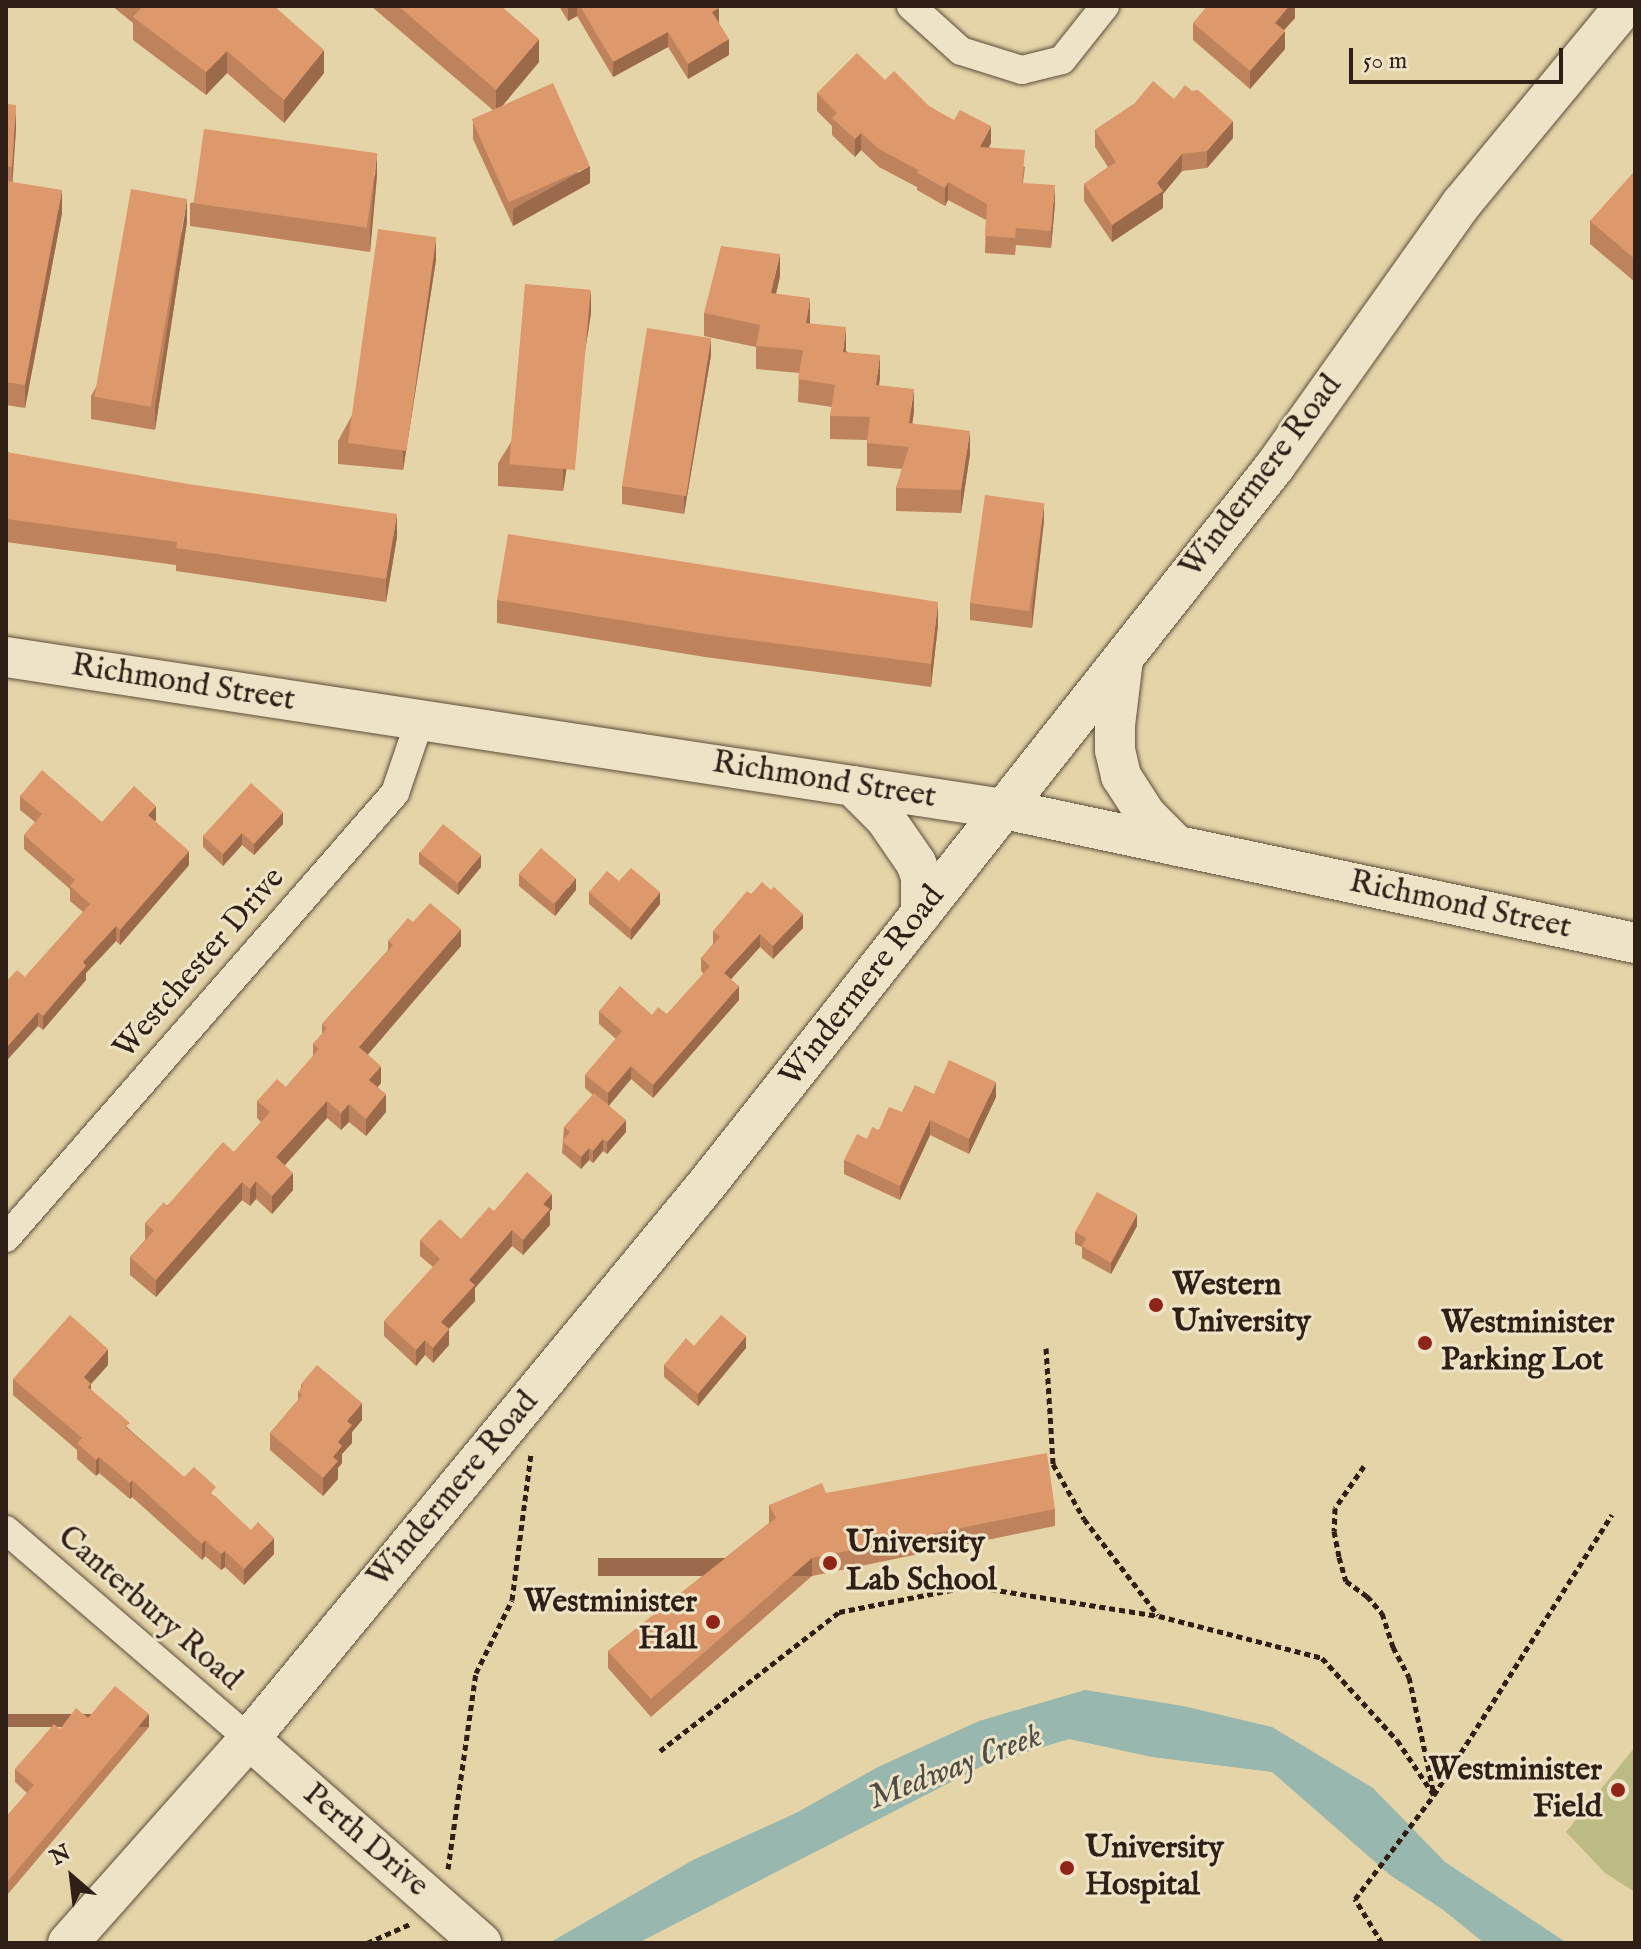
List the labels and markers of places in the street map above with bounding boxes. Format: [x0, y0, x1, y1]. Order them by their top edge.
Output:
place label: Western University [1172, 1268, 1311, 1343]
marker: Western University [1147, 1296, 1165, 1314]
place label: Westminister Parking Lot [1441, 1306, 1614, 1381]
marker: Westminister Parking Lot [1416, 1334, 1434, 1352]
place label: University Lab School [846, 1526, 997, 1601]
marker: University Lab School [821, 1554, 839, 1572]
place label: Westminister Hall [524, 1585, 697, 1660]
marker: Westminister Hall [704, 1613, 722, 1631]
place label: Westminister Field [1429, 1753, 1602, 1828]
marker: Westminister Field [1609, 1781, 1627, 1799]
place label: University Hospital [1085, 1831, 1224, 1906]
marker: University Hospital [1056, 1857, 1078, 1879]

